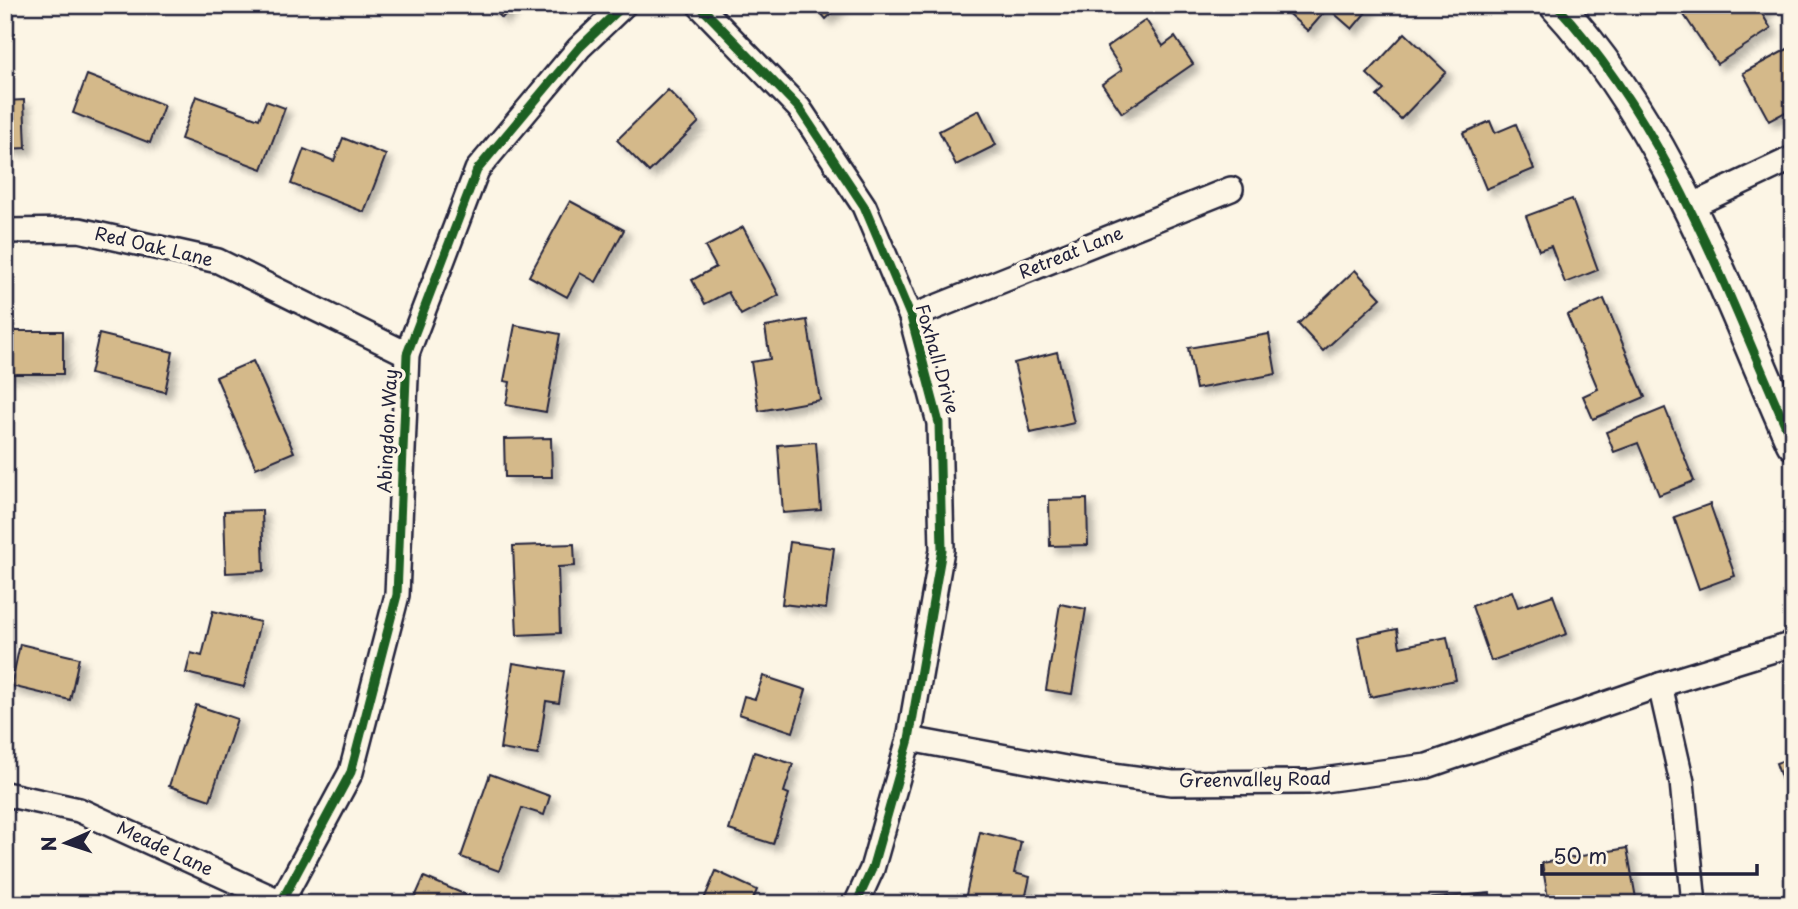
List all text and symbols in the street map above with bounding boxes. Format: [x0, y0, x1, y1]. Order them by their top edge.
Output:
street label: Retreat Lane [1014, 218, 1127, 285]
street label: Red Oak Lane [92, 219, 216, 272]
street label: Foxhall Drive [910, 300, 967, 417]
street label: Abingdon Way [370, 368, 403, 494]
street label: Greenvalley Road [1179, 764, 1331, 793]
north arrow [32, 808, 102, 878]
street label: Meade Lane [113, 813, 218, 882]
scale bar [1542, 832, 1758, 876]
text: N [34, 836, 62, 852]
text: 50 m [1553, 839, 1607, 871]

